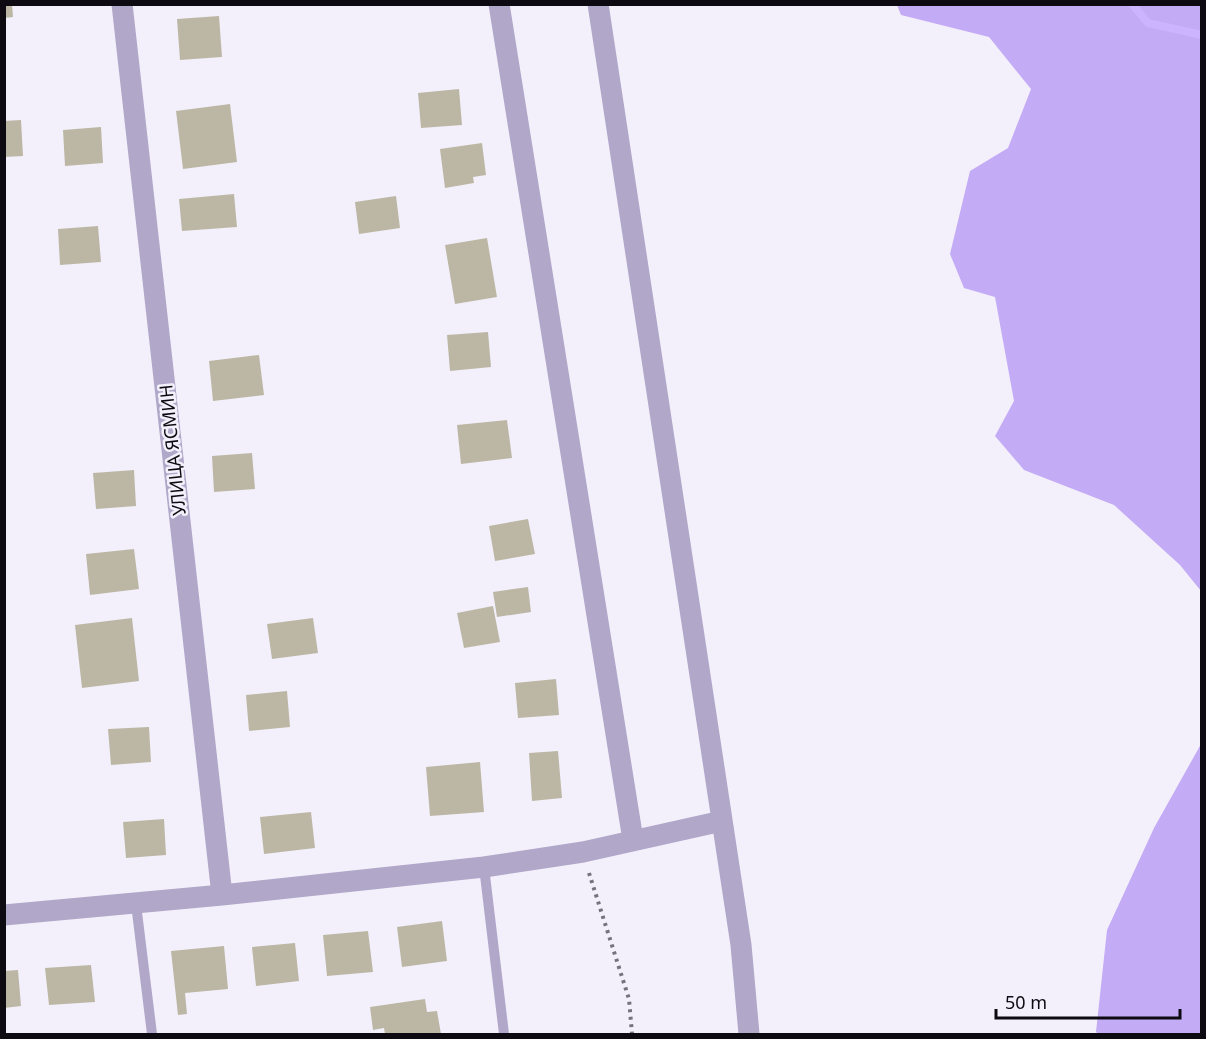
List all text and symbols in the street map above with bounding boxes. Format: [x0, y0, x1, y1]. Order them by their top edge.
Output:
street label: УЛИЦА ЯСМИН [153, 383, 191, 517]
scale bar [996, 982, 1180, 1020]
text: 50 m [1005, 990, 1047, 1014]

